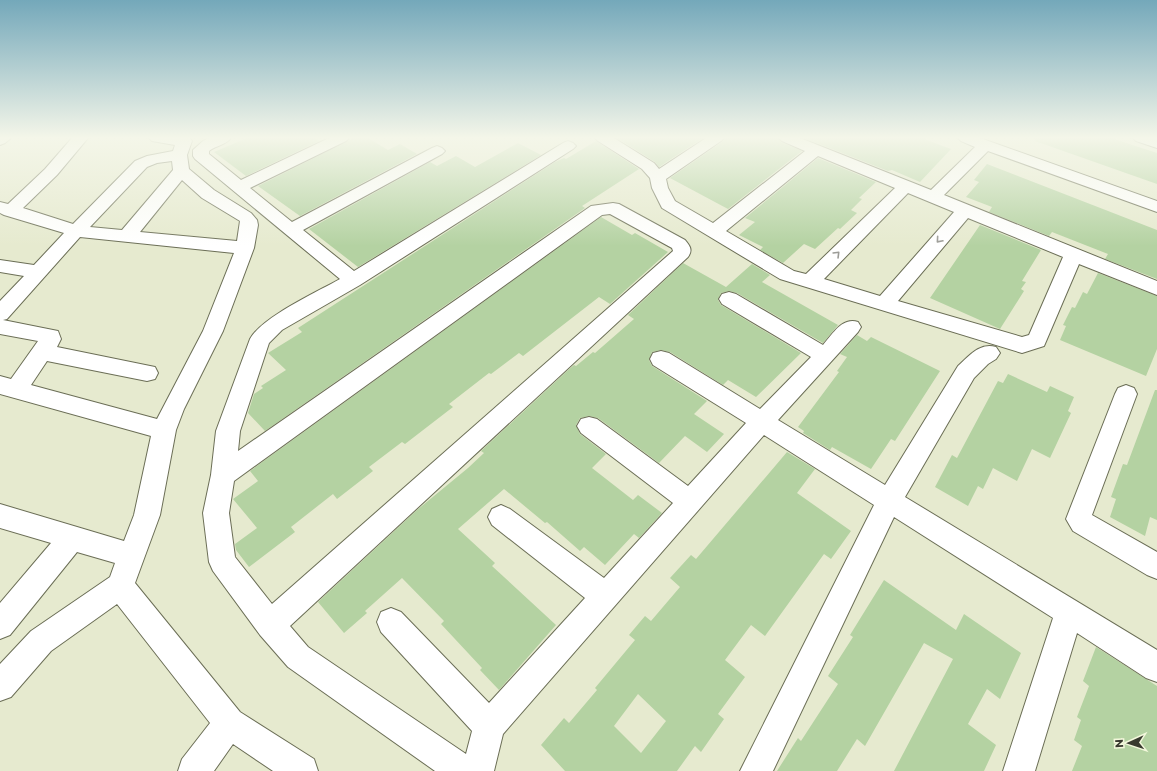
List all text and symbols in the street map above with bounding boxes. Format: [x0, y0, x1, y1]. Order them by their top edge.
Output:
one-way arrow [937, 235, 944, 242]
one-way arrow [832, 251, 840, 259]
north arrow [1109, 723, 1149, 763]
text: N [1112, 739, 1126, 748]

